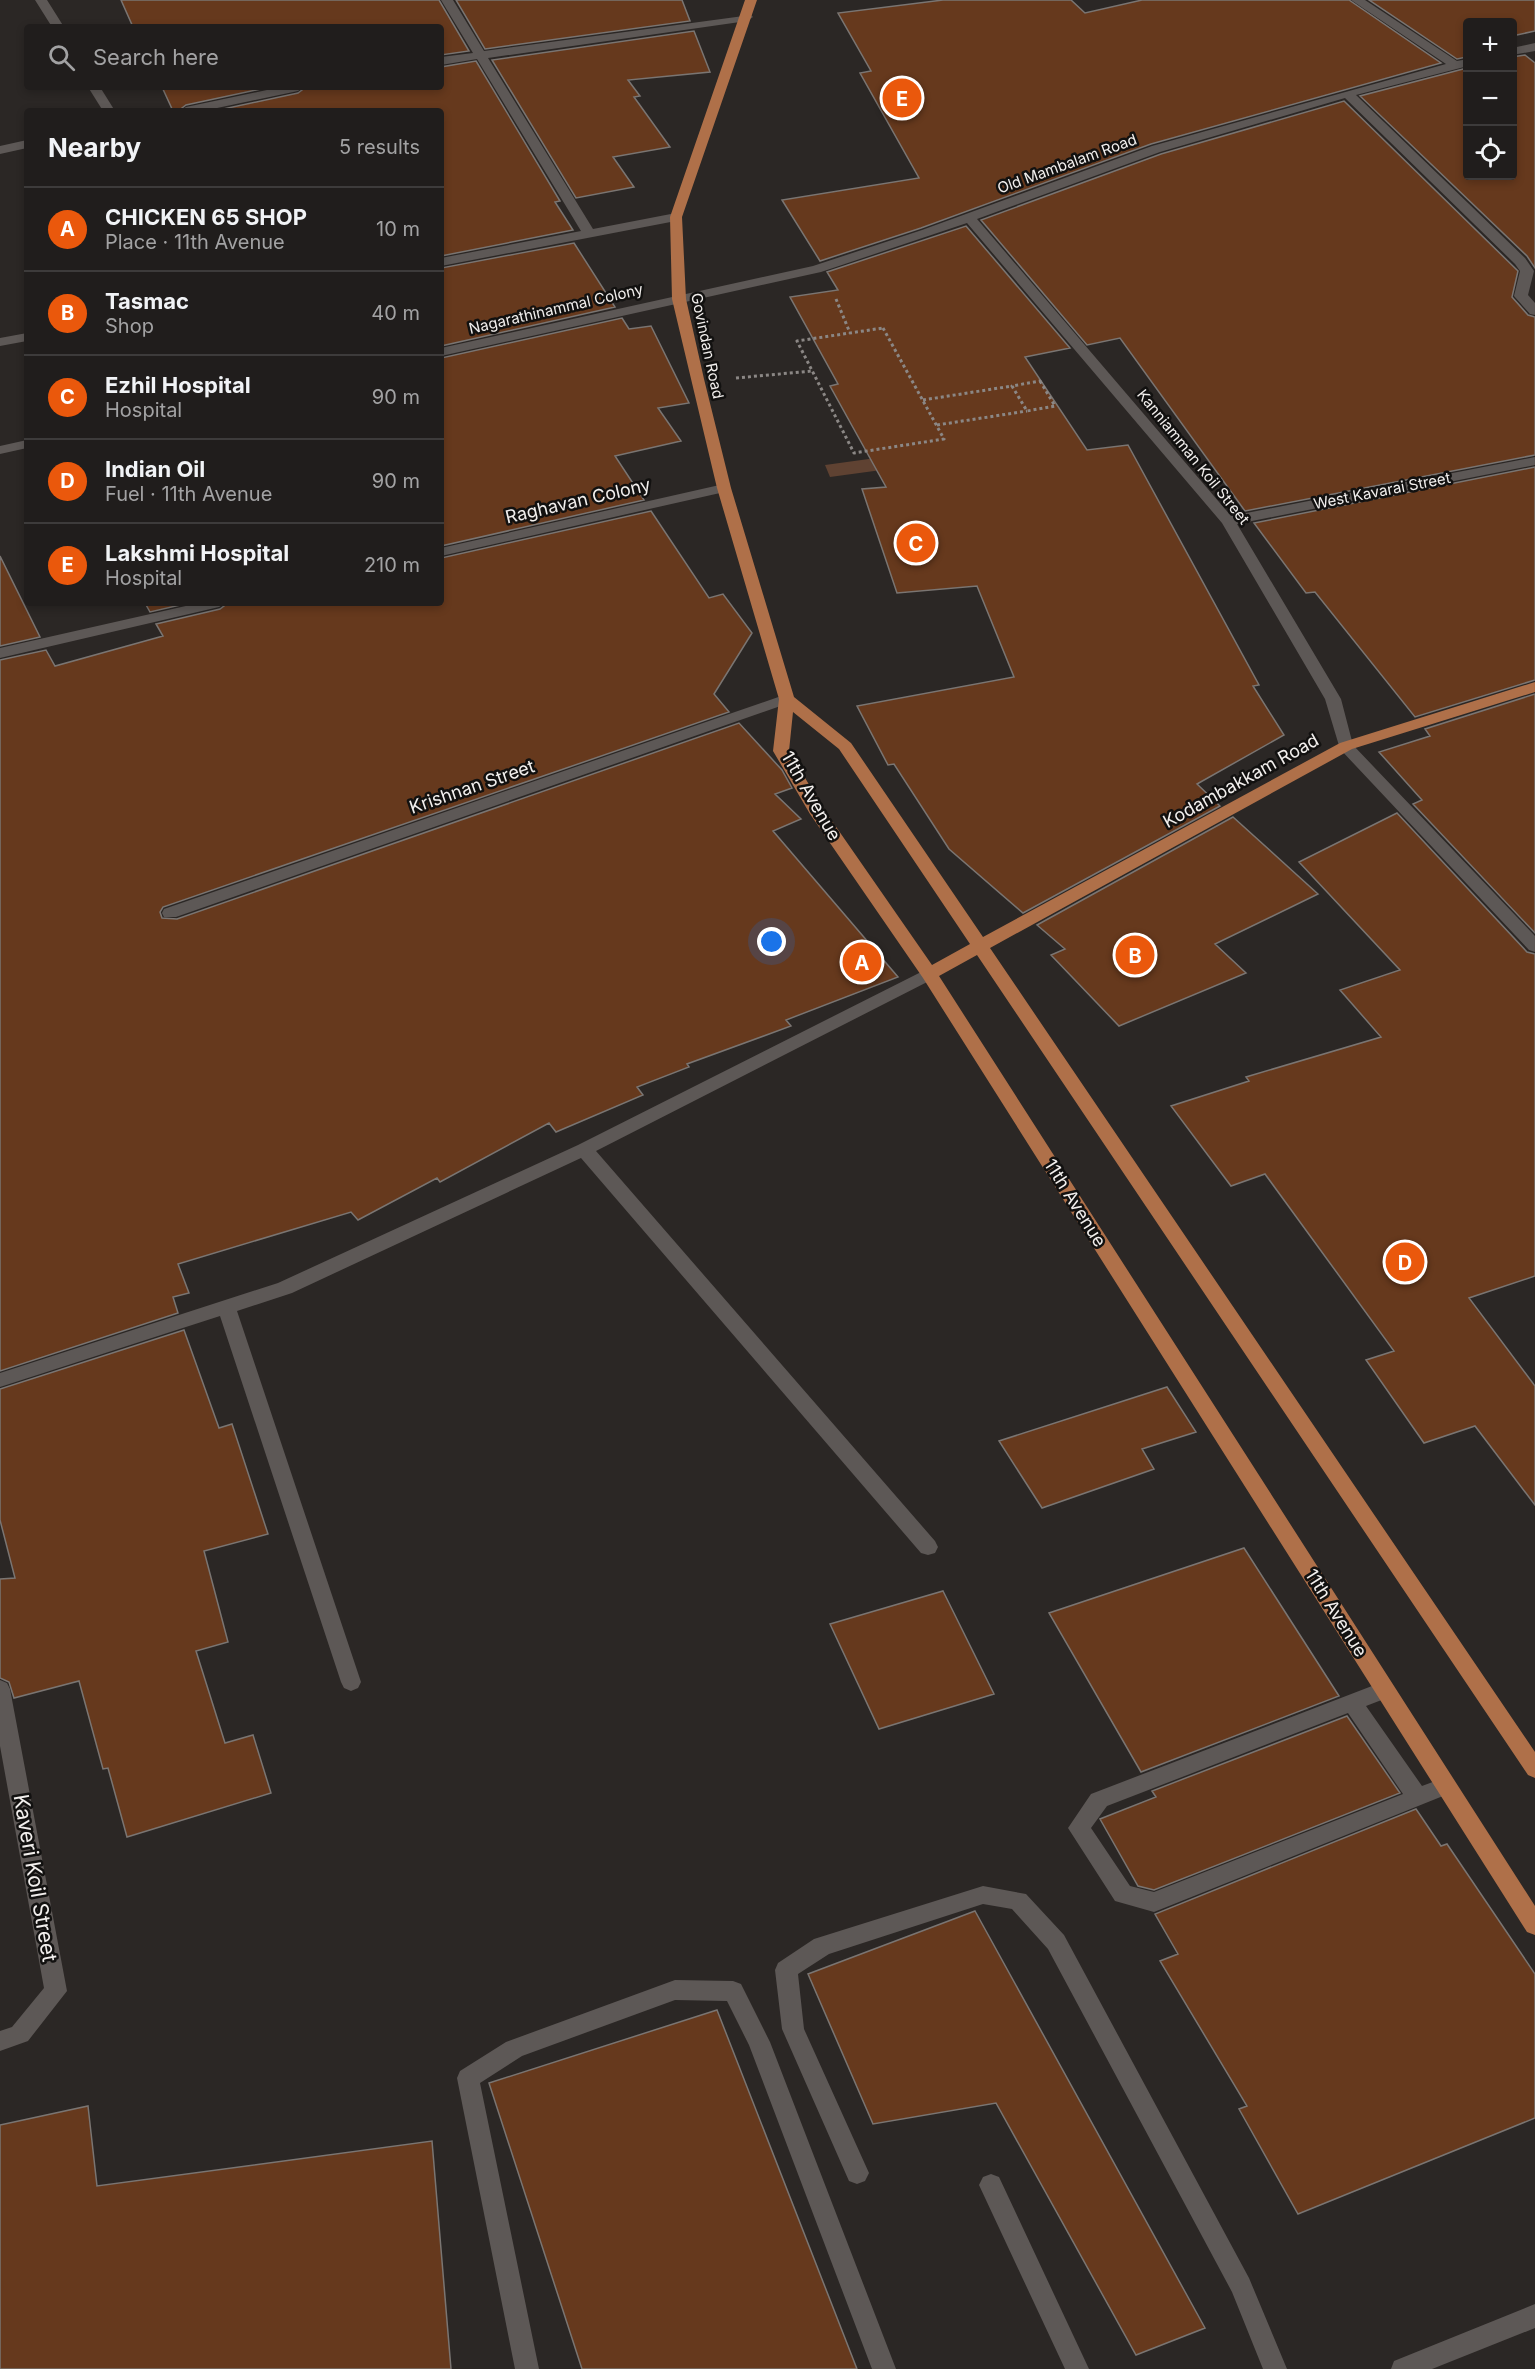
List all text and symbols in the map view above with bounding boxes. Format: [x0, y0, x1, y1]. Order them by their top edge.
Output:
map controls [1463, 18, 1517, 180]
button: + [1463, 18, 1517, 72]
search box [24, 24, 444, 90]
icon: search [45, 41, 78, 74]
text: Search here [93, 44, 219, 70]
button: − [1463, 72, 1517, 126]
pin: E [882, 76, 922, 120]
button: locate [1463, 126, 1517, 180]
street label: Old Mambalam Road [995, 129, 1139, 198]
text: Nearby [48, 132, 141, 163]
text: 5 results [339, 135, 420, 159]
text: CHICKEN 65 SHOP [105, 204, 307, 230]
text: A [60, 217, 75, 241]
text: 10 m [376, 217, 420, 241]
text: Place · 11th Avenue [105, 230, 285, 254]
street label: Nagarathinammal Colony [467, 279, 645, 338]
text: Tasmac [105, 288, 189, 314]
street label: Govindan Road [687, 291, 728, 401]
text: B [61, 301, 74, 325]
text: 40 m [371, 301, 420, 325]
text: Shop [105, 314, 154, 338]
text: Ezhil Hospital [105, 372, 251, 398]
text: C [60, 385, 75, 409]
text: 90 m [372, 385, 420, 409]
street label: Kanniamman Koil Street [1133, 385, 1254, 528]
text: Hospital [105, 398, 182, 422]
text: Indian Oil [105, 456, 205, 482]
street label: West Kavarai Street [1312, 468, 1452, 513]
text: D [60, 469, 75, 493]
text: 90 m [372, 469, 420, 493]
street label: Raghavan Colony [503, 474, 653, 527]
text: Fuel · 11th Avenue [105, 482, 272, 506]
pin: C [896, 520, 936, 566]
text: Lakshmi Hospital [105, 540, 289, 566]
text: E [61, 553, 74, 577]
text: 210 m [364, 553, 420, 577]
text: Hospital [105, 566, 182, 590]
street label: Kodambakkam Road [1159, 729, 1322, 832]
street label: 11th Avenue [777, 747, 845, 844]
street label: Krishnan Street [407, 755, 537, 818]
your location [757, 927, 786, 956]
pin: B [1116, 932, 1154, 978]
pin: A [842, 940, 882, 984]
street label: 11th Avenue [1040, 1155, 1111, 1251]
pin: D [1386, 1240, 1424, 1284]
street label: 11th Avenue [1301, 1565, 1372, 1661]
street label: Kaveri Koil Street [8, 1792, 63, 1964]

